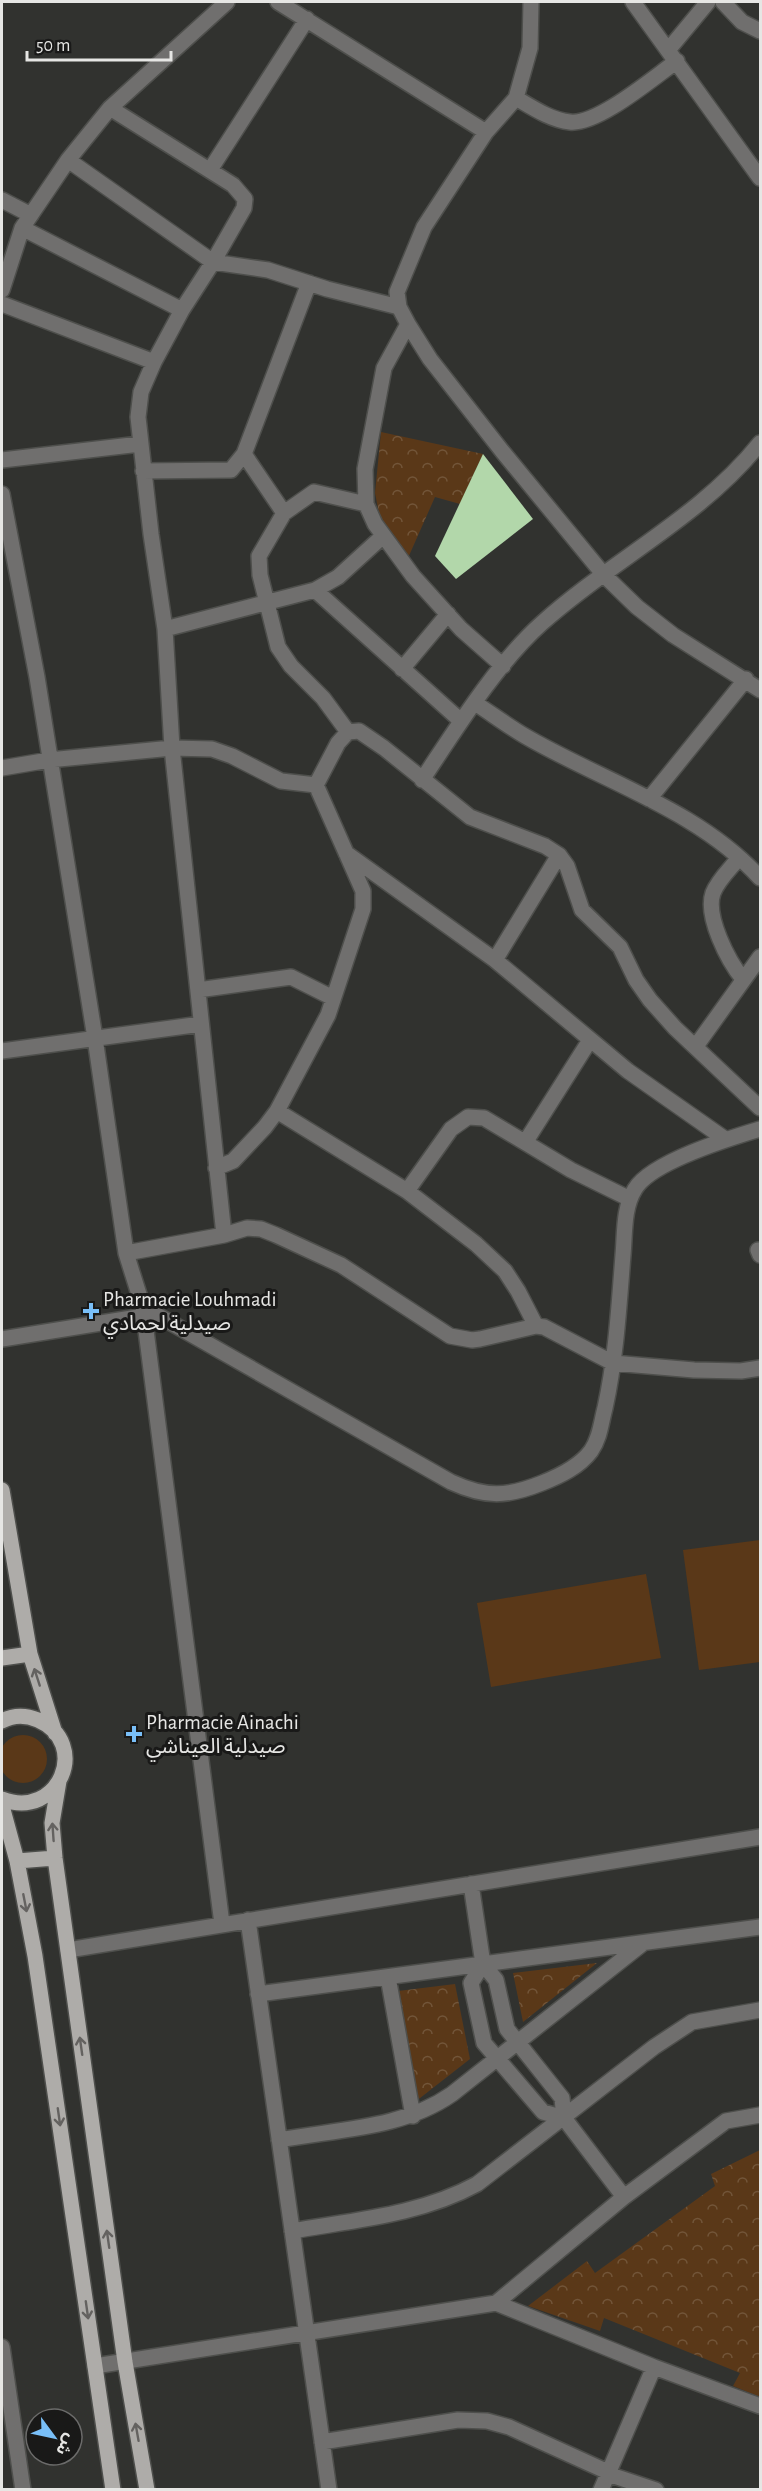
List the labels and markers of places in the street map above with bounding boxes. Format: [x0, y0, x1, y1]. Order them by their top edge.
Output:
place label: Pharmacie Louhmadi صيدلية لحمادي [103, 1289, 277, 1338]
marker: Pharmacie Louhmadi صيدلية لحمادي [84, 1304, 98, 1318]
place label: Pharmacie Ainachi صيدلية العيناشي [146, 1712, 299, 1761]
marker: Pharmacie Ainachi صيدلية العيناشي [127, 1727, 141, 1741]

